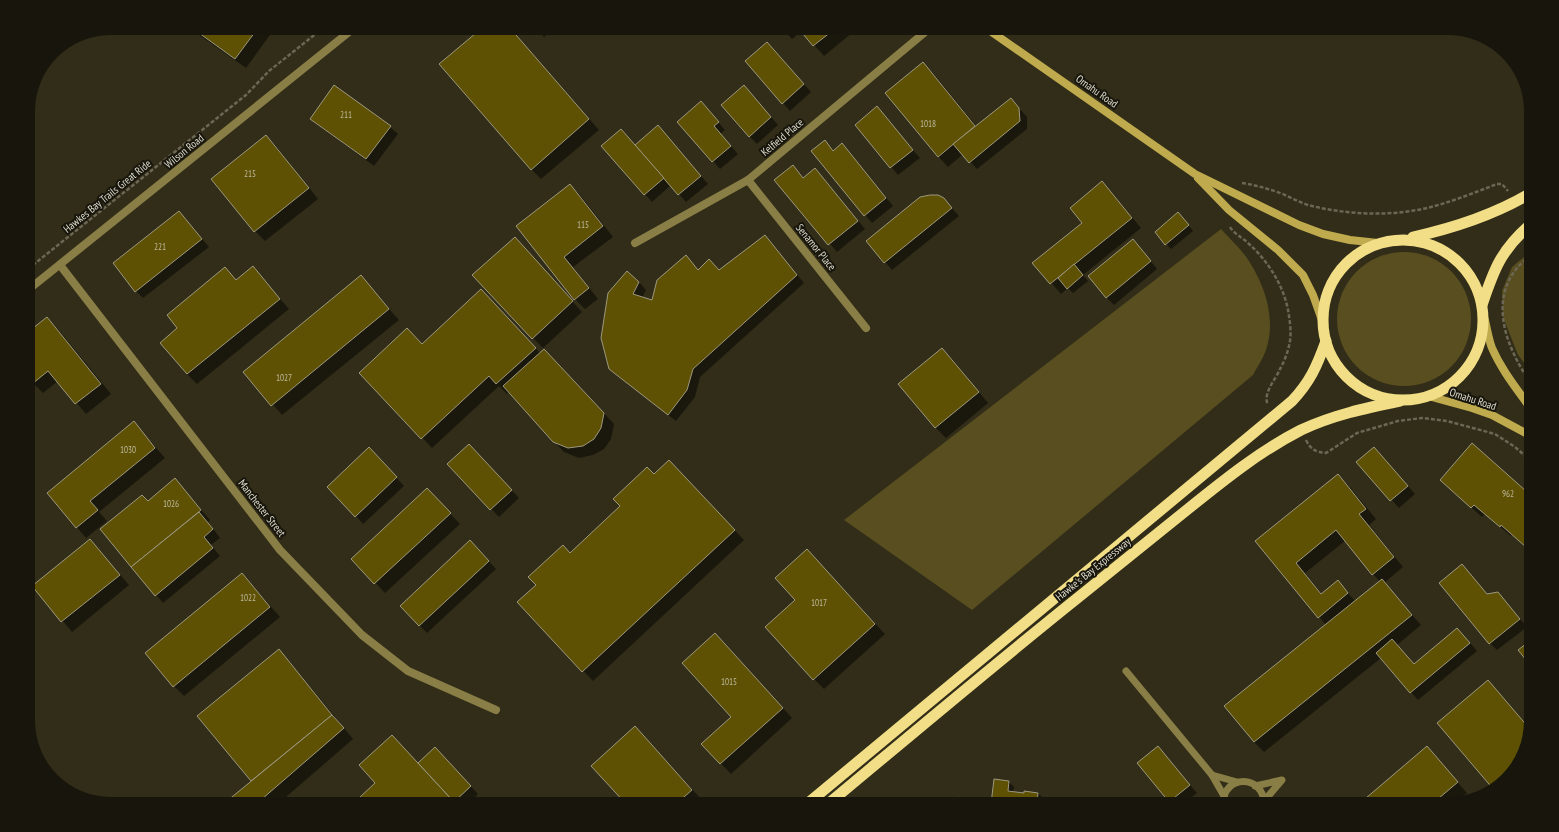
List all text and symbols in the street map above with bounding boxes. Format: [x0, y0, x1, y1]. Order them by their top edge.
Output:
street label: Omahu Road [1073, 71, 1121, 111]
house number: 211 [340, 109, 352, 120]
street label: Kelfield Place [758, 115, 806, 159]
house number: 1018 [920, 118, 936, 129]
street label: Wilson Road [161, 131, 207, 171]
street label: Hawkes Bay Trails Great Ride [60, 156, 154, 236]
house number: 215 [244, 168, 256, 179]
house number: 115 [577, 219, 589, 230]
street label: Senamor Place [793, 221, 839, 273]
house number: 221 [154, 241, 166, 252]
house number: 1027 [276, 372, 292, 383]
street label: Omahu Road [1448, 385, 1498, 413]
house number: 1030 [120, 444, 136, 455]
street label: Manchester Street [235, 477, 289, 539]
house number: 962 [1502, 488, 1514, 499]
house number: 1026 [163, 498, 179, 509]
street label: Hawke's Bay Expressway [1053, 534, 1134, 604]
house number: 1022 [240, 592, 256, 603]
house number: 1017 [811, 597, 827, 608]
house number: 1015 [721, 676, 737, 687]

